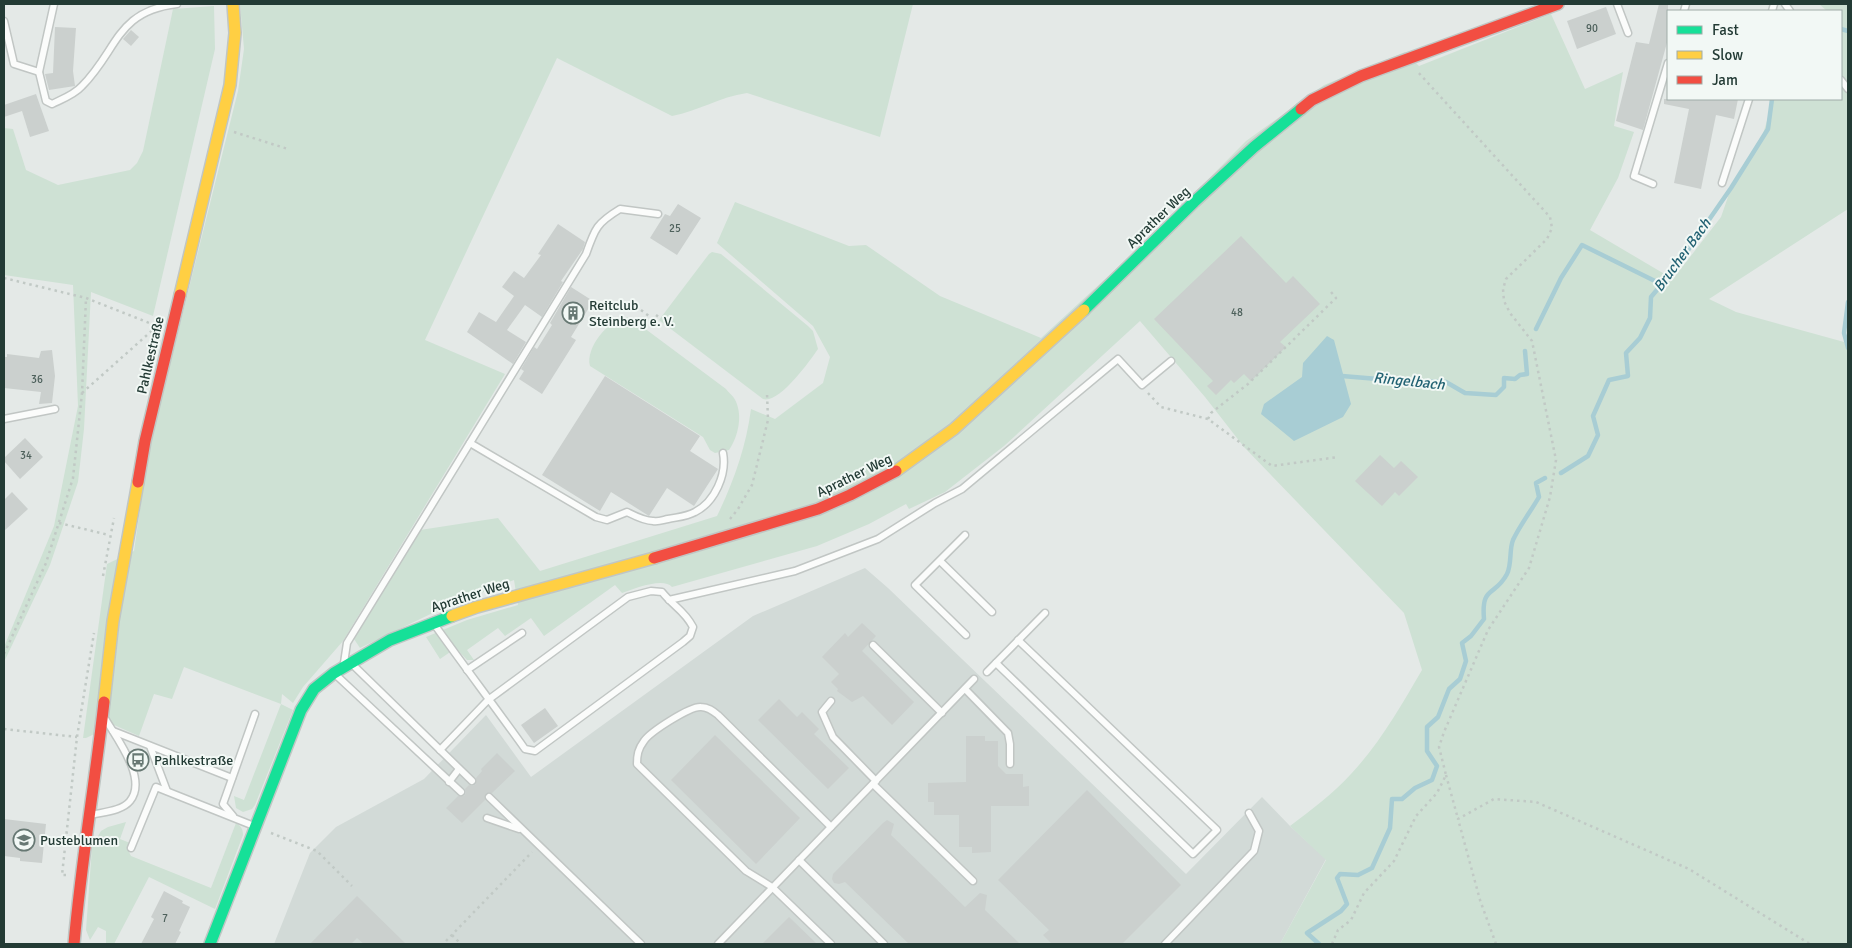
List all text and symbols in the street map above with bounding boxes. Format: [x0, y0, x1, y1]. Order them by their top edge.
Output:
legend [1667, 10, 1842, 100]
text: Fast [1712, 21, 1739, 39]
house number: 90 [1586, 22, 1598, 35]
text: Slow [1712, 46, 1743, 64]
text: Jam [1712, 71, 1738, 89]
street label: Aprather Weg [1123, 183, 1194, 252]
water label: Brucher Bach [1649, 214, 1715, 295]
house number: 25 [669, 222, 681, 235]
place label: Reitclub Steinberg e. V. [589, 297, 674, 330]
building icon: Reitclub Steinberg e. V. [561, 301, 585, 325]
house number: 48 [1231, 306, 1243, 319]
street label: Pahlkestraße [133, 315, 168, 396]
water label: Ringelbach [1372, 368, 1446, 394]
house number: 36 [31, 373, 43, 386]
house number: 34 [20, 449, 32, 462]
street label: Aprather Weg [814, 450, 895, 501]
street label: Aprather Weg [429, 575, 512, 616]
bus stop icon: Pahlkestraße [126, 748, 150, 772]
place label: Pahlkestraße [154, 752, 233, 769]
school or university icon: Pusteblumen [12, 828, 36, 852]
place label: Pusteblumen [40, 832, 118, 849]
house number: 7 [162, 912, 168, 925]

